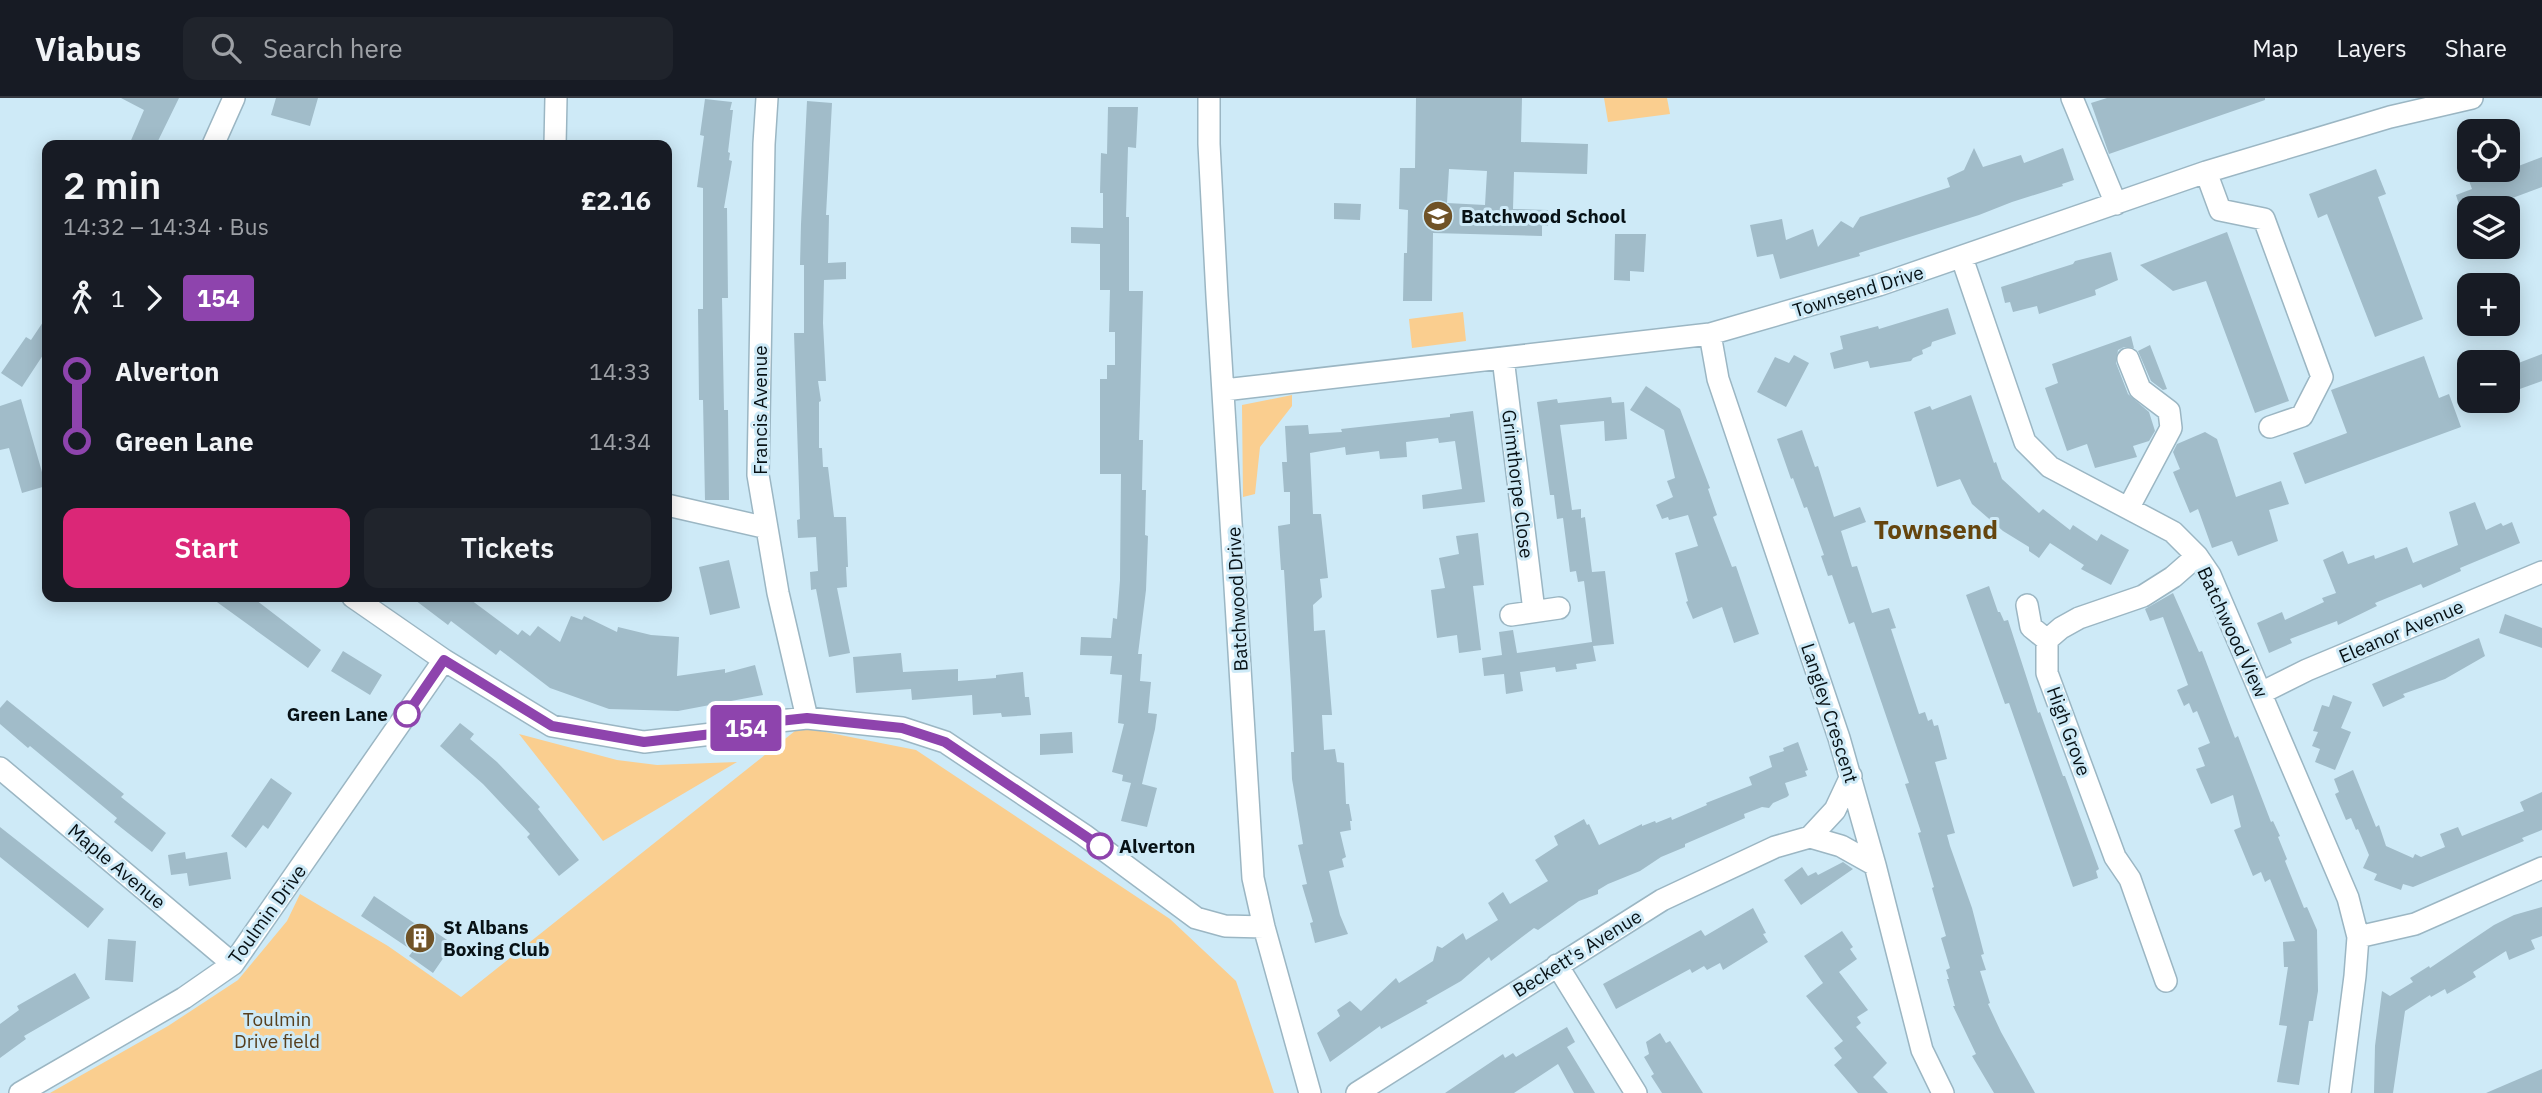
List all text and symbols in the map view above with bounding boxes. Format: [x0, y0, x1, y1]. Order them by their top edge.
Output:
search box [183, 17, 673, 80]
text: Viabus [35, 27, 141, 70]
icon: search [207, 29, 245, 67]
text: Search here [263, 31, 402, 65]
text: Map [2252, 32, 2299, 64]
text: Layers [2337, 32, 2407, 64]
text: Share [2445, 32, 2507, 64]
map controls [2457, 119, 2520, 413]
button: locate [2457, 119, 2520, 182]
text: 2 min [63, 160, 161, 209]
text: £2.16 [581, 183, 651, 217]
button: layers [2457, 196, 2520, 259]
school or university icon: Batchwood School [1421, 199, 1455, 233]
place label: Batchwood School [1461, 204, 1626, 228]
text: 14:32 – 14:34 · Bus [63, 211, 269, 241]
street label: Townsend Drive [1790, 260, 1926, 322]
button: + [2457, 273, 2520, 336]
icon: walk [63, 279, 101, 317]
icon: forward [135, 279, 173, 317]
text: 154 [197, 282, 240, 314]
text: 1 [111, 283, 125, 313]
street label: Francis Avenue [748, 345, 772, 475]
button: − [2457, 350, 2520, 413]
text: Alverton [115, 354, 220, 388]
text: 14:33 [589, 356, 651, 386]
street label: Grimthorpe Close [1497, 408, 1539, 560]
text: Green Lane [115, 424, 254, 458]
text: 14:34 [589, 426, 651, 456]
button: Start [63, 508, 350, 588]
button: Tickets [364, 508, 651, 588]
district label: Townsend [1874, 512, 1998, 546]
street label: Batchwood Drive [1221, 526, 1253, 672]
street label: Batchwood View [2192, 563, 2274, 701]
street label: Eleanor Avenue [2335, 594, 2467, 668]
street label: Langley Crescent [1796, 640, 1864, 786]
street label: High Grove [2042, 683, 2096, 779]
marker: Green Lane [394, 701, 420, 727]
place label: Green Lane [287, 702, 388, 726]
line badge: 154 [706, 705, 786, 751]
text: 154 [724, 712, 768, 744]
street label: Maple Avenue [63, 818, 171, 914]
marker: Alverton [1087, 833, 1113, 859]
place label: Alverton [1119, 834, 1195, 858]
street label: Toulmin Drive [223, 860, 311, 968]
street label: Beckett's Avenue [1508, 904, 1646, 1002]
place label: St Albans Boxing Club [443, 915, 549, 961]
building icon: St Albans Boxing Club [403, 921, 437, 955]
park label: Toulmin Drive field [234, 1007, 320, 1053]

